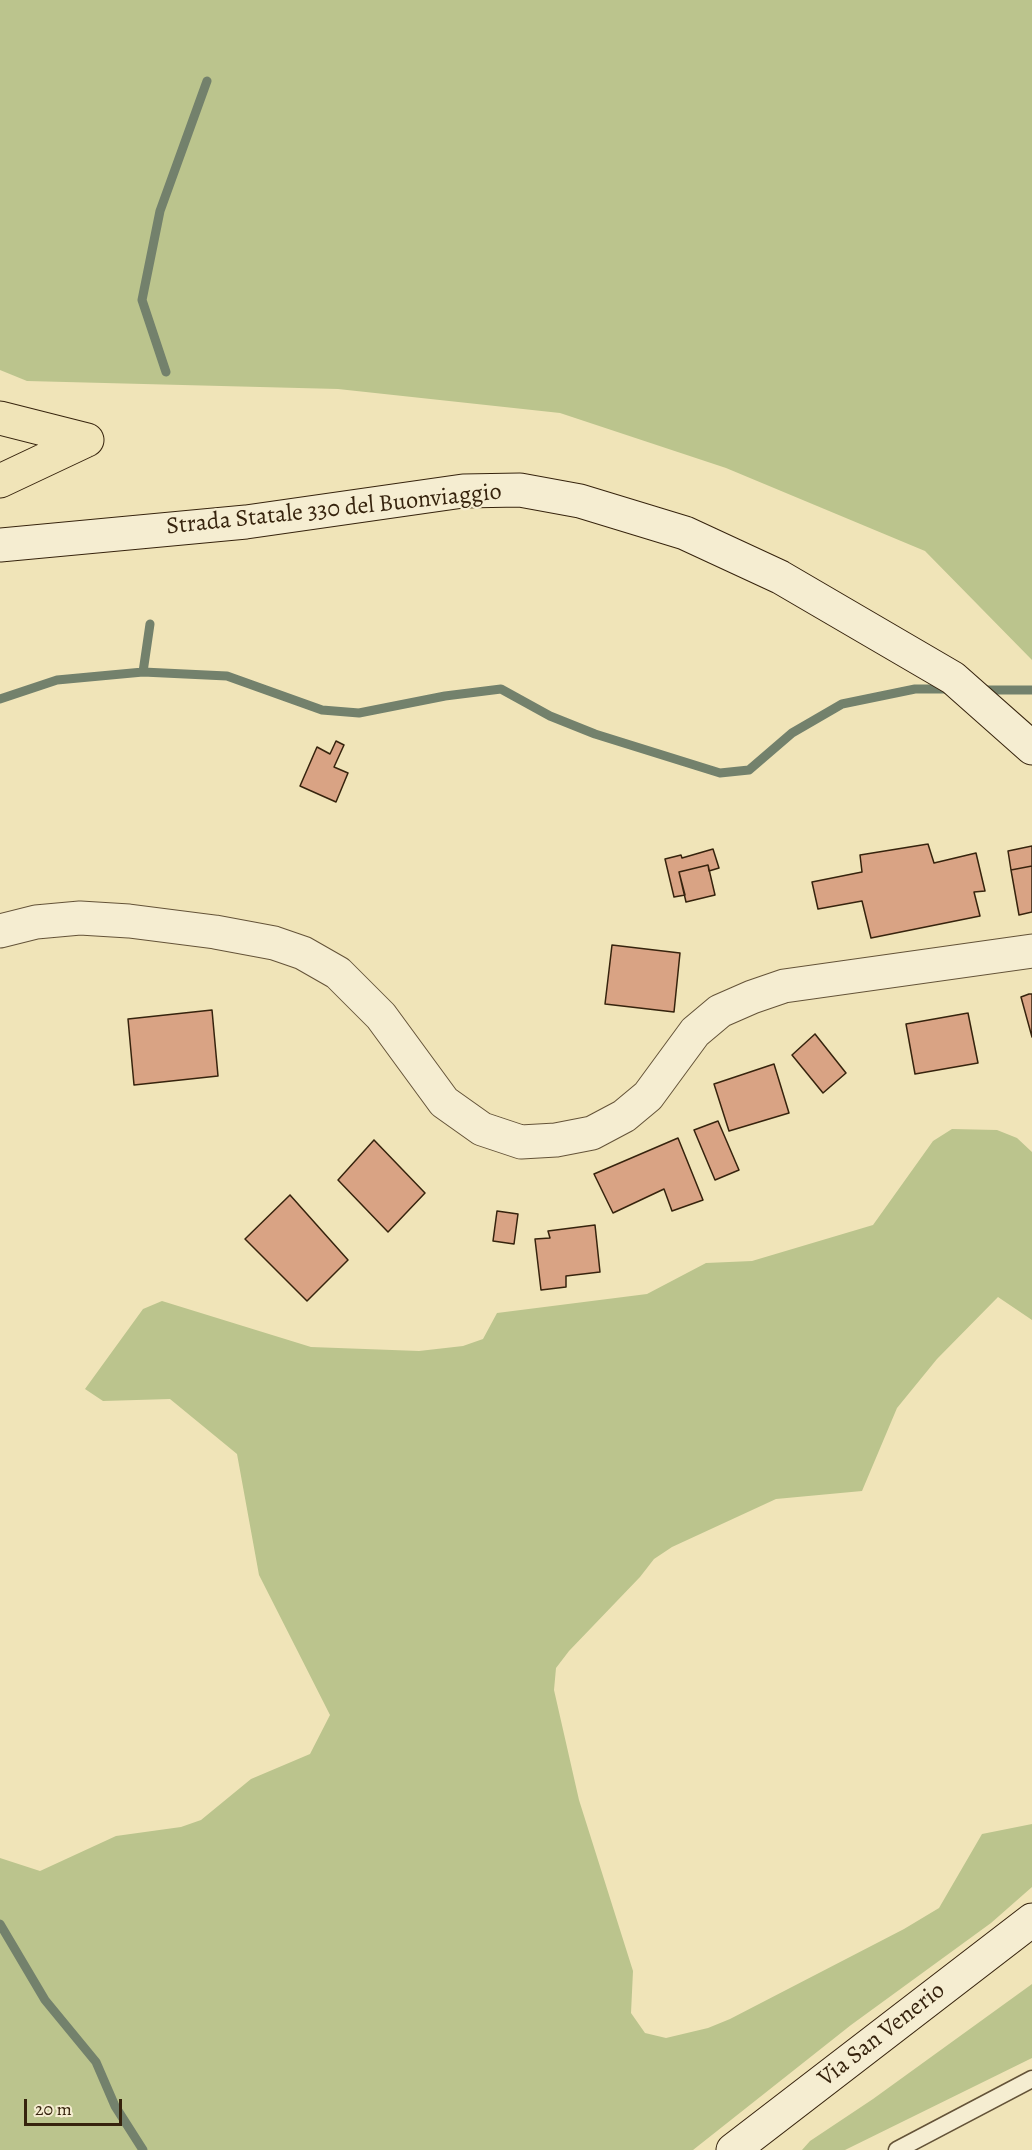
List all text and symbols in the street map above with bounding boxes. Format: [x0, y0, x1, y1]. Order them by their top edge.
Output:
street label: Strada Statale 330 del Buonviaggio [165, 478, 503, 542]
street label: Via San Venerio [813, 1977, 951, 2093]
scale bar [27, 2087, 124, 2125]
text: 20 m [35, 2097, 72, 2121]

